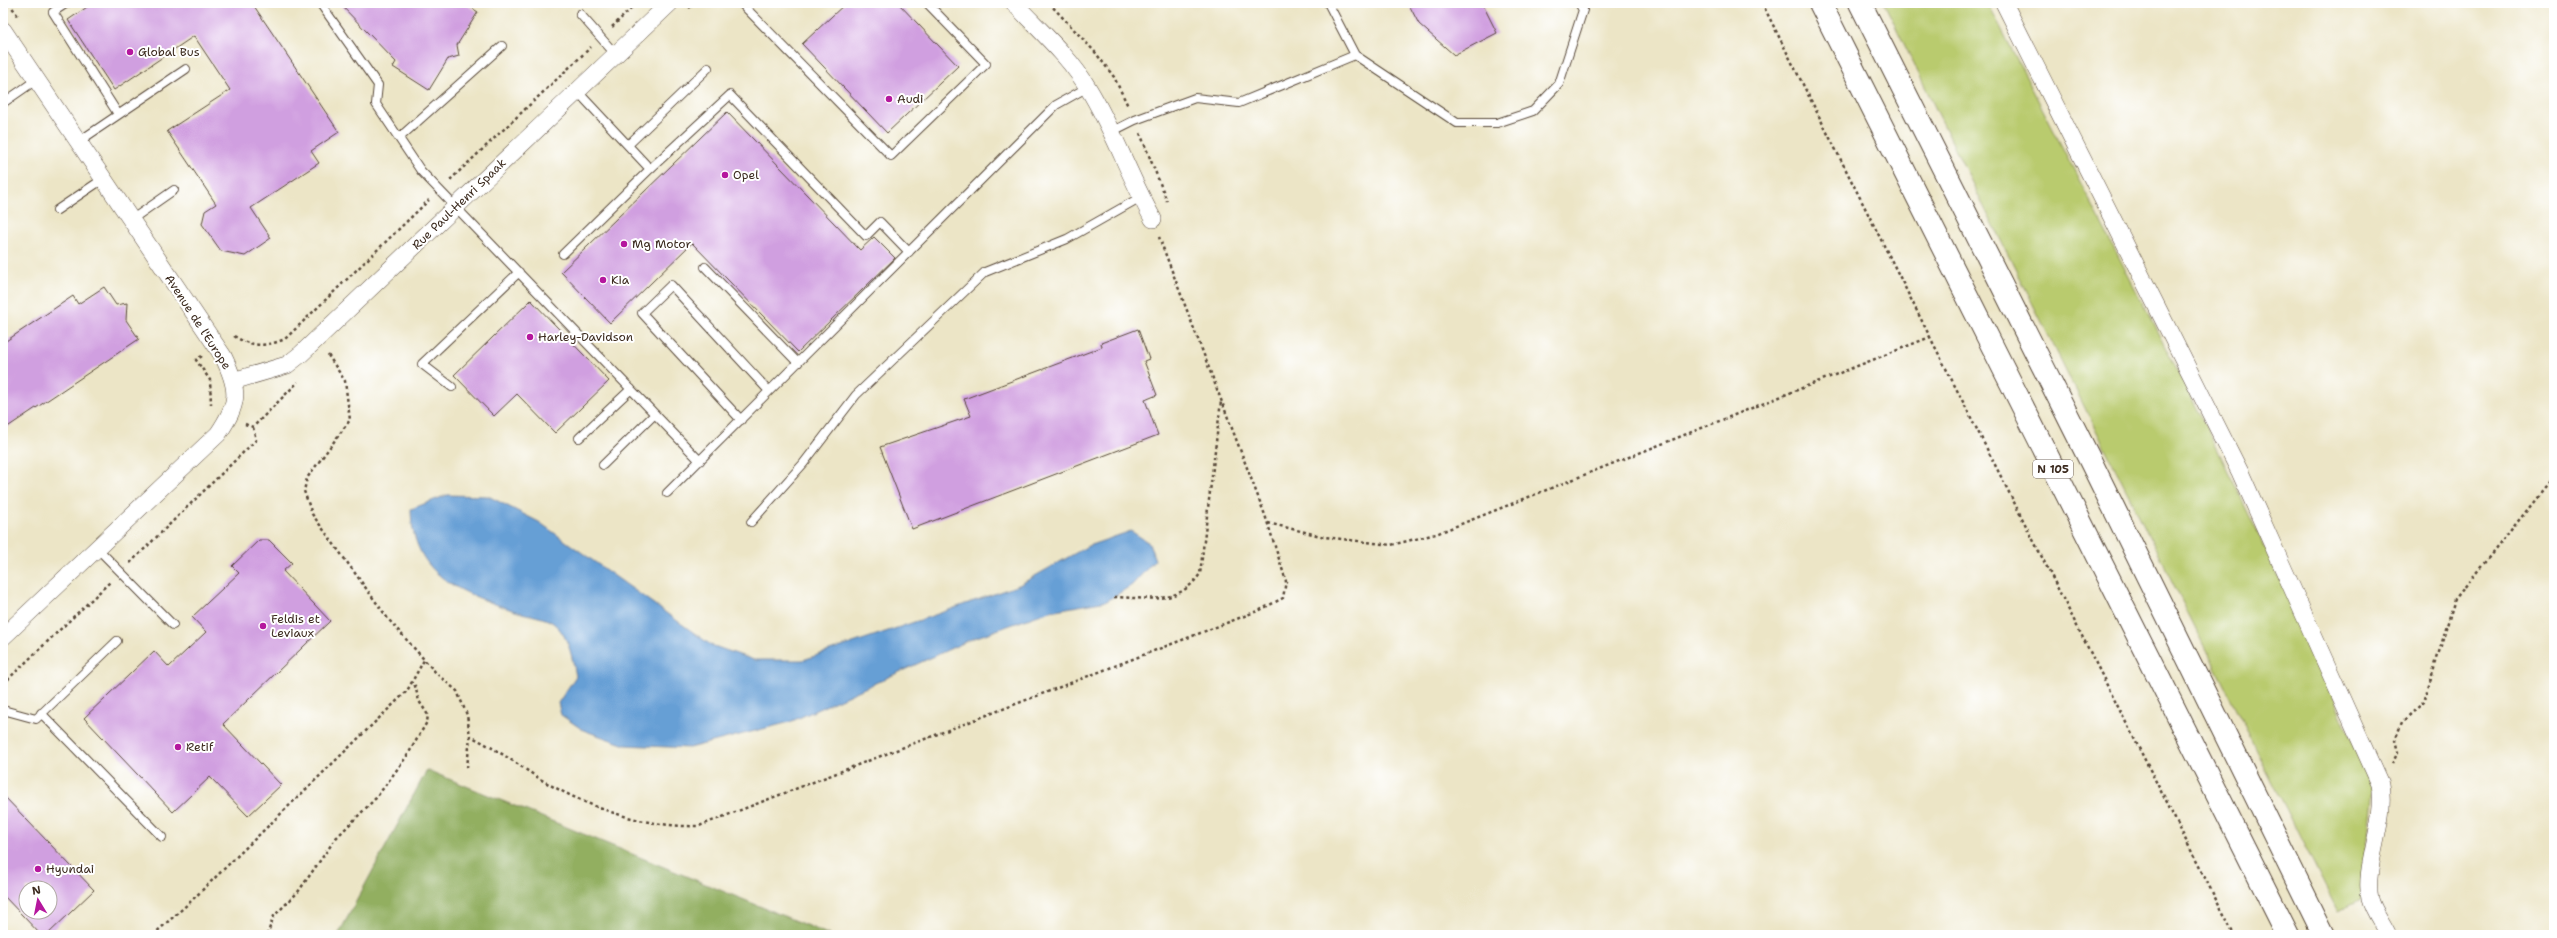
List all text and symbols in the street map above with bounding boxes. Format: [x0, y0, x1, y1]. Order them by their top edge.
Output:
place label: Global Bus [138, 44, 200, 60]
marker: Global Bus [125, 47, 135, 57]
place label: Audi [897, 91, 924, 107]
marker: Audi [884, 94, 894, 104]
street label: Rue Paul-Henri Spaak [409, 155, 510, 253]
place label: Opel [733, 167, 759, 183]
marker: Opel [720, 170, 730, 180]
place label: Mg Motor [632, 236, 692, 252]
marker: Mg Motor [619, 239, 629, 249]
street label: Avenue de l'Europe [161, 271, 235, 373]
place label: Kia [611, 272, 630, 288]
marker: Kia [598, 275, 608, 285]
place label: Harley-Davidson [538, 329, 633, 345]
marker: Harley-Davidson [525, 332, 535, 342]
road number: N 105 [2033, 460, 2073, 478]
place label: Feldis et Leviaux [271, 611, 320, 641]
marker: Feldis et Leviaux [258, 621, 268, 631]
place label: Retif [186, 739, 214, 755]
marker: Retif [173, 742, 183, 752]
place label: Hyundai [46, 861, 94, 877]
marker: Hyundai [33, 864, 43, 874]
north arrow [18, 880, 58, 920]
text: N [31, 882, 42, 899]

